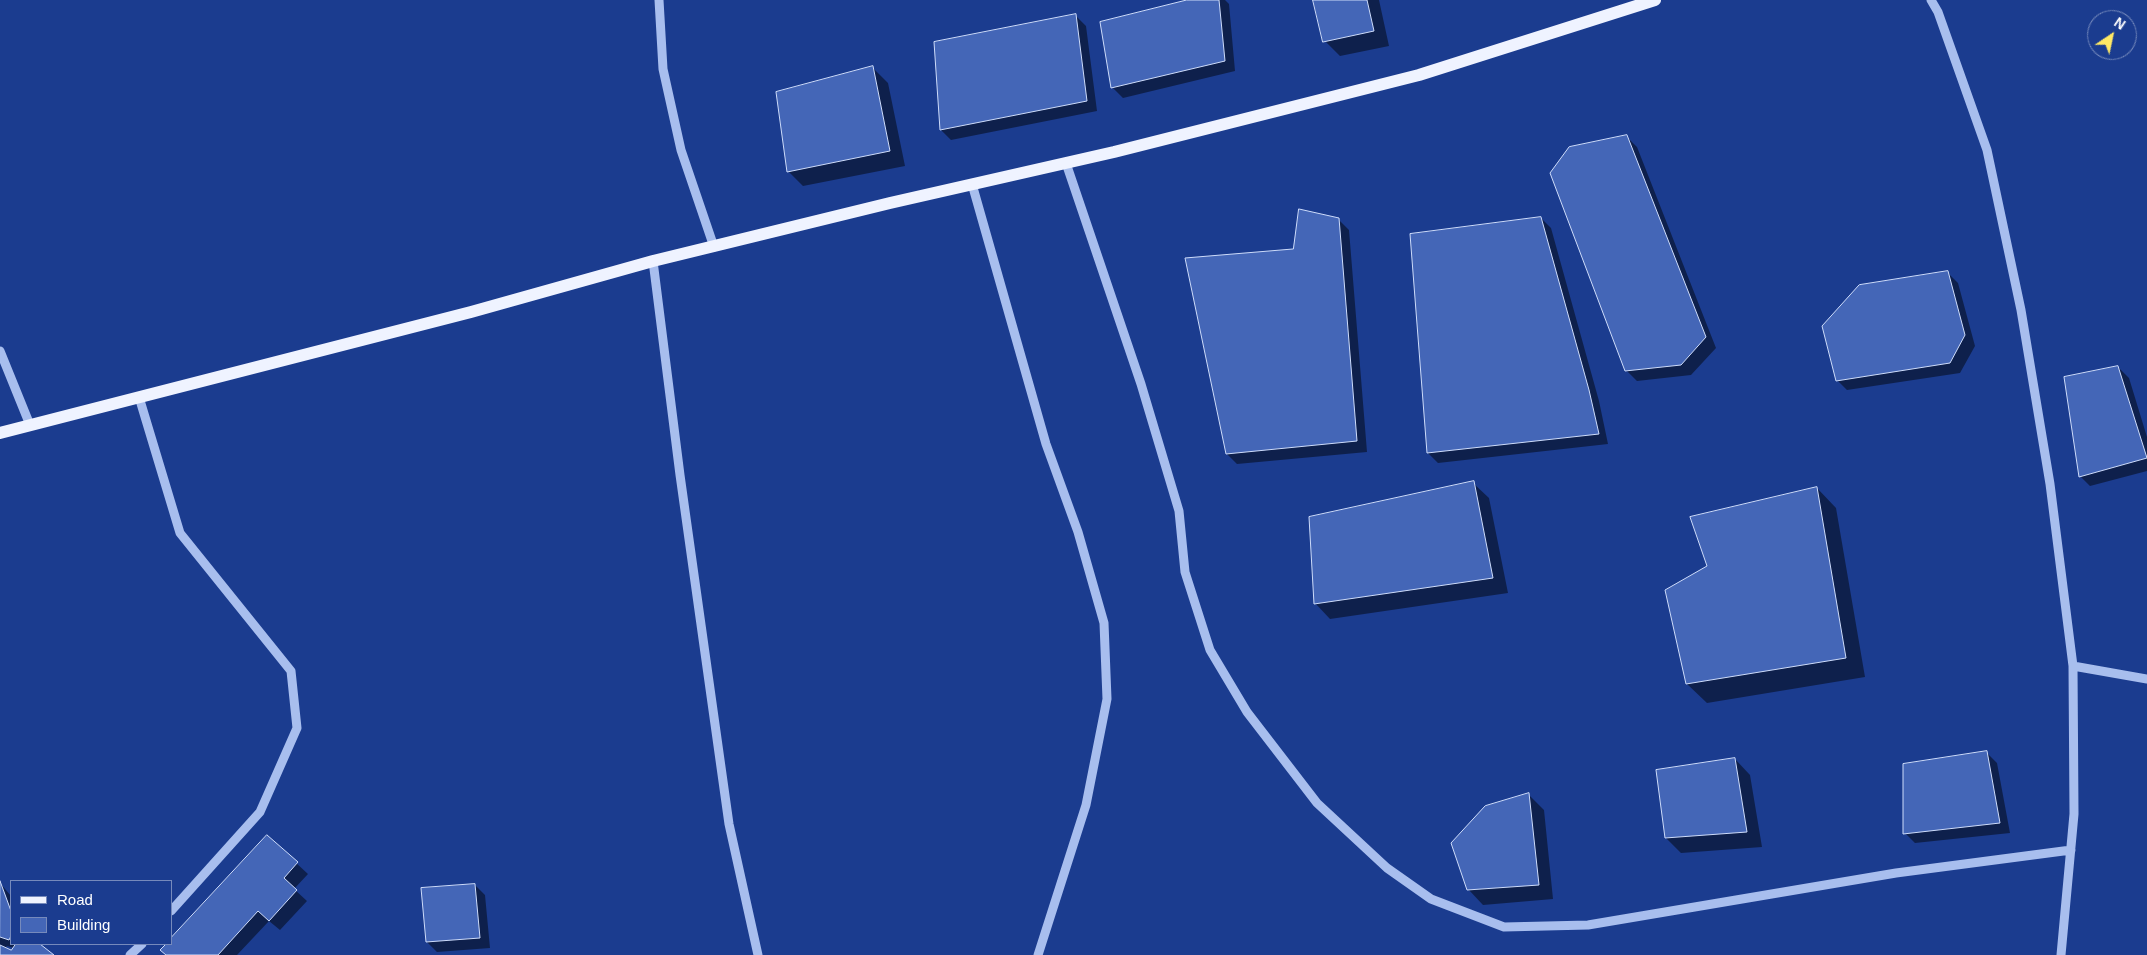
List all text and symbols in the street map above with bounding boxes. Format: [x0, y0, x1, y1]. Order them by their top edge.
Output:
north arrow [2087, 10, 2137, 60]
text: N [2111, 14, 2128, 33]
legend [10, 880, 172, 945]
text: Road [57, 891, 93, 908]
text: Building [57, 916, 110, 933]

